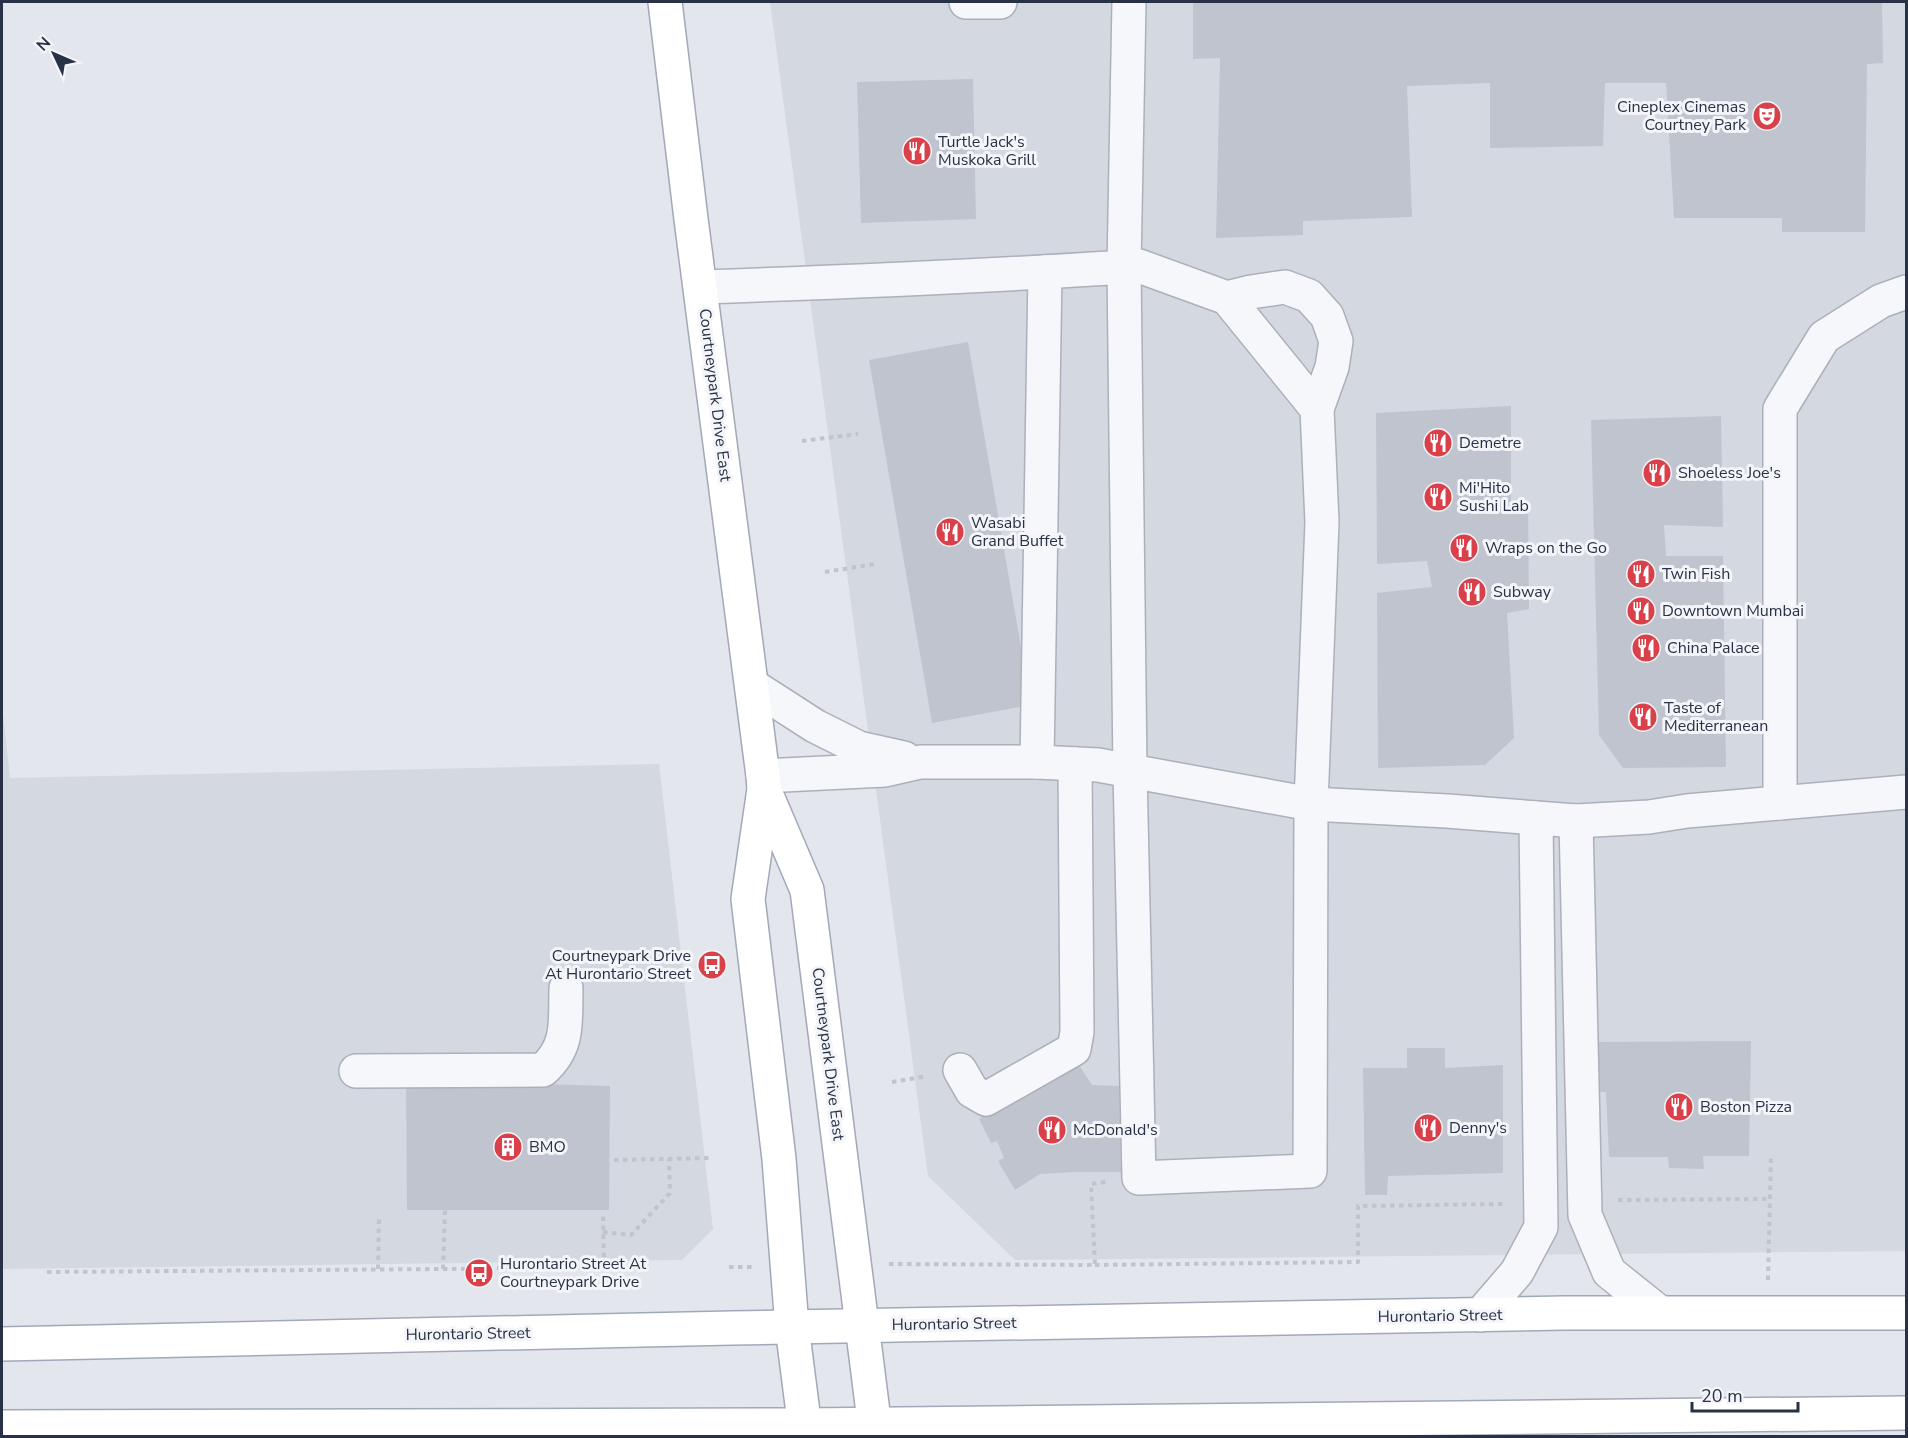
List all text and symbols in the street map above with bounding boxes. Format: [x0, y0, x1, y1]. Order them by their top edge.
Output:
north arrow [24, 24, 84, 84]
text: N [32, 32, 56, 56]
place label: Cineplex Cinemas Courtney Park [1617, 96, 1747, 136]
theatre icon: Cineplex Cinemas Courtney Park [1751, 100, 1783, 132]
place label: Turtle Jack's Muskoka Grill [938, 131, 1036, 171]
restaurant icon: Turtle Jack's Muskoka Grill [901, 135, 933, 167]
street label: Courtneypark Drive East [693, 307, 737, 483]
restaurant icon: Demetre [1422, 427, 1454, 459]
place label: Demetre [1459, 432, 1521, 454]
restaurant icon: Shoeless Joe's [1641, 457, 1673, 489]
place label: Shoeless Joe's [1678, 462, 1781, 484]
place label: Mi'Hito Sushi Lab [1459, 477, 1529, 517]
restaurant icon: Mi'Hito Sushi Lab [1422, 481, 1454, 513]
place label: Wasabi Grand Buffet [971, 512, 1064, 552]
restaurant icon: Wasabi Grand Buffet [934, 516, 966, 548]
restaurant icon: Wraps on the Go [1448, 532, 1480, 564]
place label: Wraps on the Go [1485, 537, 1607, 559]
restaurant icon: Twin Fish [1625, 558, 1657, 590]
place label: Twin Fish [1662, 563, 1730, 585]
restaurant icon: Subway [1456, 576, 1488, 608]
place label: Subway [1493, 581, 1552, 603]
restaurant icon: Downtown Mumbai [1625, 595, 1657, 627]
place label: Downtown Mumbai [1662, 600, 1804, 622]
restaurant icon: China Palace [1630, 632, 1662, 664]
place label: China Palace [1667, 637, 1759, 659]
place label: Taste of Mediterranean [1664, 697, 1768, 737]
restaurant icon: Taste of Mediterranean [1627, 701, 1659, 733]
place label: Courtneypark Drive At Hurontario Street [545, 945, 691, 985]
bus stop icon: Courtneypark Drive At Hurontario Street [696, 949, 728, 981]
street label: Courtneypark Drive East [806, 966, 850, 1142]
restaurant icon: Boston Pizza [1663, 1091, 1695, 1123]
place label: Boston Pizza [1700, 1096, 1792, 1118]
restaurant icon: Denny's [1412, 1112, 1444, 1144]
restaurant icon: McDonald's [1036, 1114, 1068, 1146]
place label: Denny's [1449, 1117, 1507, 1139]
place label: McDonald's [1073, 1119, 1158, 1141]
building icon: BMO [492, 1131, 524, 1163]
place label: BMO [529, 1136, 566, 1158]
place label: Hurontario Street At Courtneypark Drive [500, 1253, 647, 1293]
bus stop icon: Hurontario Street At Courtneypark Drive [463, 1257, 495, 1289]
street label: Hurontario Street [1377, 1304, 1503, 1328]
street label: Hurontario Street [891, 1312, 1017, 1336]
street label: Hurontario Street [405, 1322, 531, 1346]
scale bar [1692, 1375, 1798, 1413]
text: 20 m [1701, 1384, 1743, 1408]

